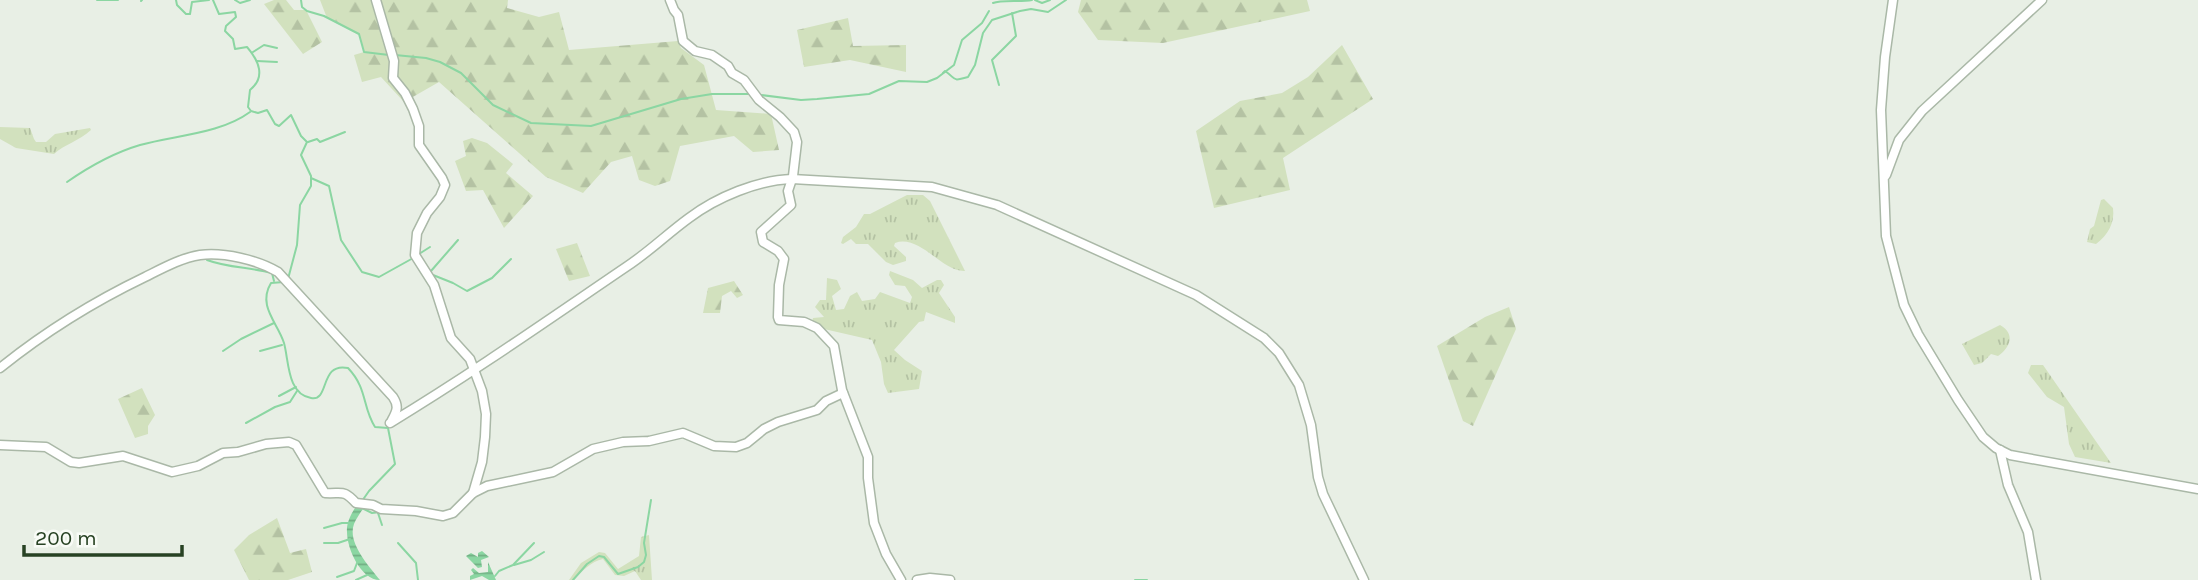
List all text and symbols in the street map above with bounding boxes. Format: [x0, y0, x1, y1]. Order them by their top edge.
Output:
scale bar [24, 514, 182, 558]
text: 200 m [35, 526, 97, 550]

